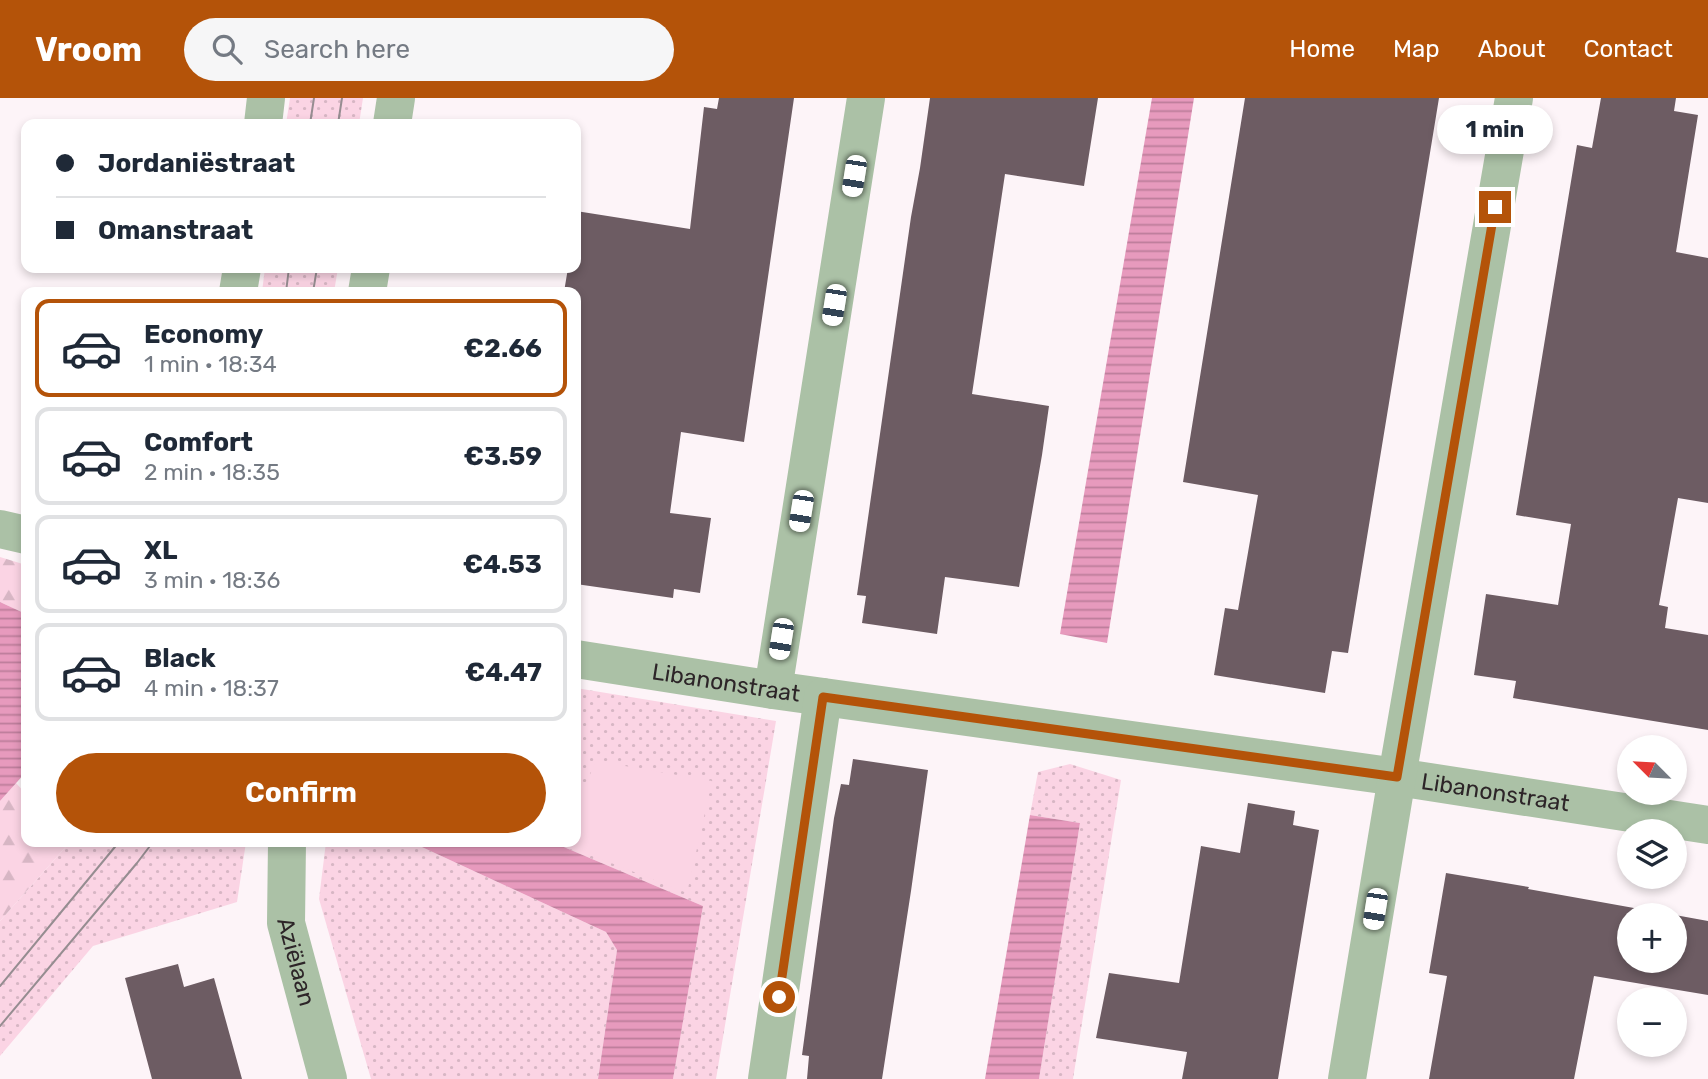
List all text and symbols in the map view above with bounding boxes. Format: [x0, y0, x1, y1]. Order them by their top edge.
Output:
search box [184, 18, 674, 81]
text: Vroom [35, 30, 142, 69]
icon: search [208, 30, 246, 68]
text: Search here [264, 34, 410, 65]
text: Home [1289, 35, 1355, 63]
text: Map [1393, 35, 1440, 63]
text: About [1478, 35, 1546, 63]
text: Contact [1584, 35, 1673, 63]
callout: 1 min [1437, 105, 1553, 154]
text: 1 min [1466, 115, 1524, 143]
text: Jordaniëstraat [98, 148, 295, 179]
car [841, 154, 868, 198]
route end [1479, 191, 1511, 223]
text: Omanstraat [98, 215, 253, 246]
car [821, 283, 848, 327]
icon: car [60, 317, 123, 380]
text: Economy [144, 319, 263, 350]
text: €2.66 [464, 333, 542, 364]
text: 1 min · 18:34 [144, 350, 277, 378]
icon: car [60, 425, 123, 488]
text: Comfort [144, 427, 253, 458]
text: €3.59 [464, 441, 542, 472]
text: 2 min · 18:35 [144, 458, 280, 486]
car [788, 489, 815, 533]
icon: car [60, 533, 123, 596]
text: XL [144, 535, 177, 566]
text: €4.53 [463, 549, 542, 580]
text: 3 min · 18:36 [144, 566, 280, 594]
car [768, 617, 795, 661]
icon: car [60, 641, 123, 704]
text: Black [144, 643, 216, 674]
text: €4.47 [465, 657, 542, 688]
street label: Libanonstraat [650, 657, 802, 708]
text: 4 min · 18:37 [144, 674, 279, 702]
north arrow [1617, 735, 1687, 805]
map controls [1617, 735, 1687, 1057]
button: Confirm [56, 753, 546, 833]
street label: Libanonstraat [1419, 767, 1571, 817]
button: layers [1617, 819, 1687, 889]
car [1362, 887, 1389, 931]
button: + [1617, 903, 1687, 973]
street label: Aziëlaan [271, 914, 322, 1009]
route start [763, 981, 795, 1013]
button: − [1617, 987, 1687, 1057]

